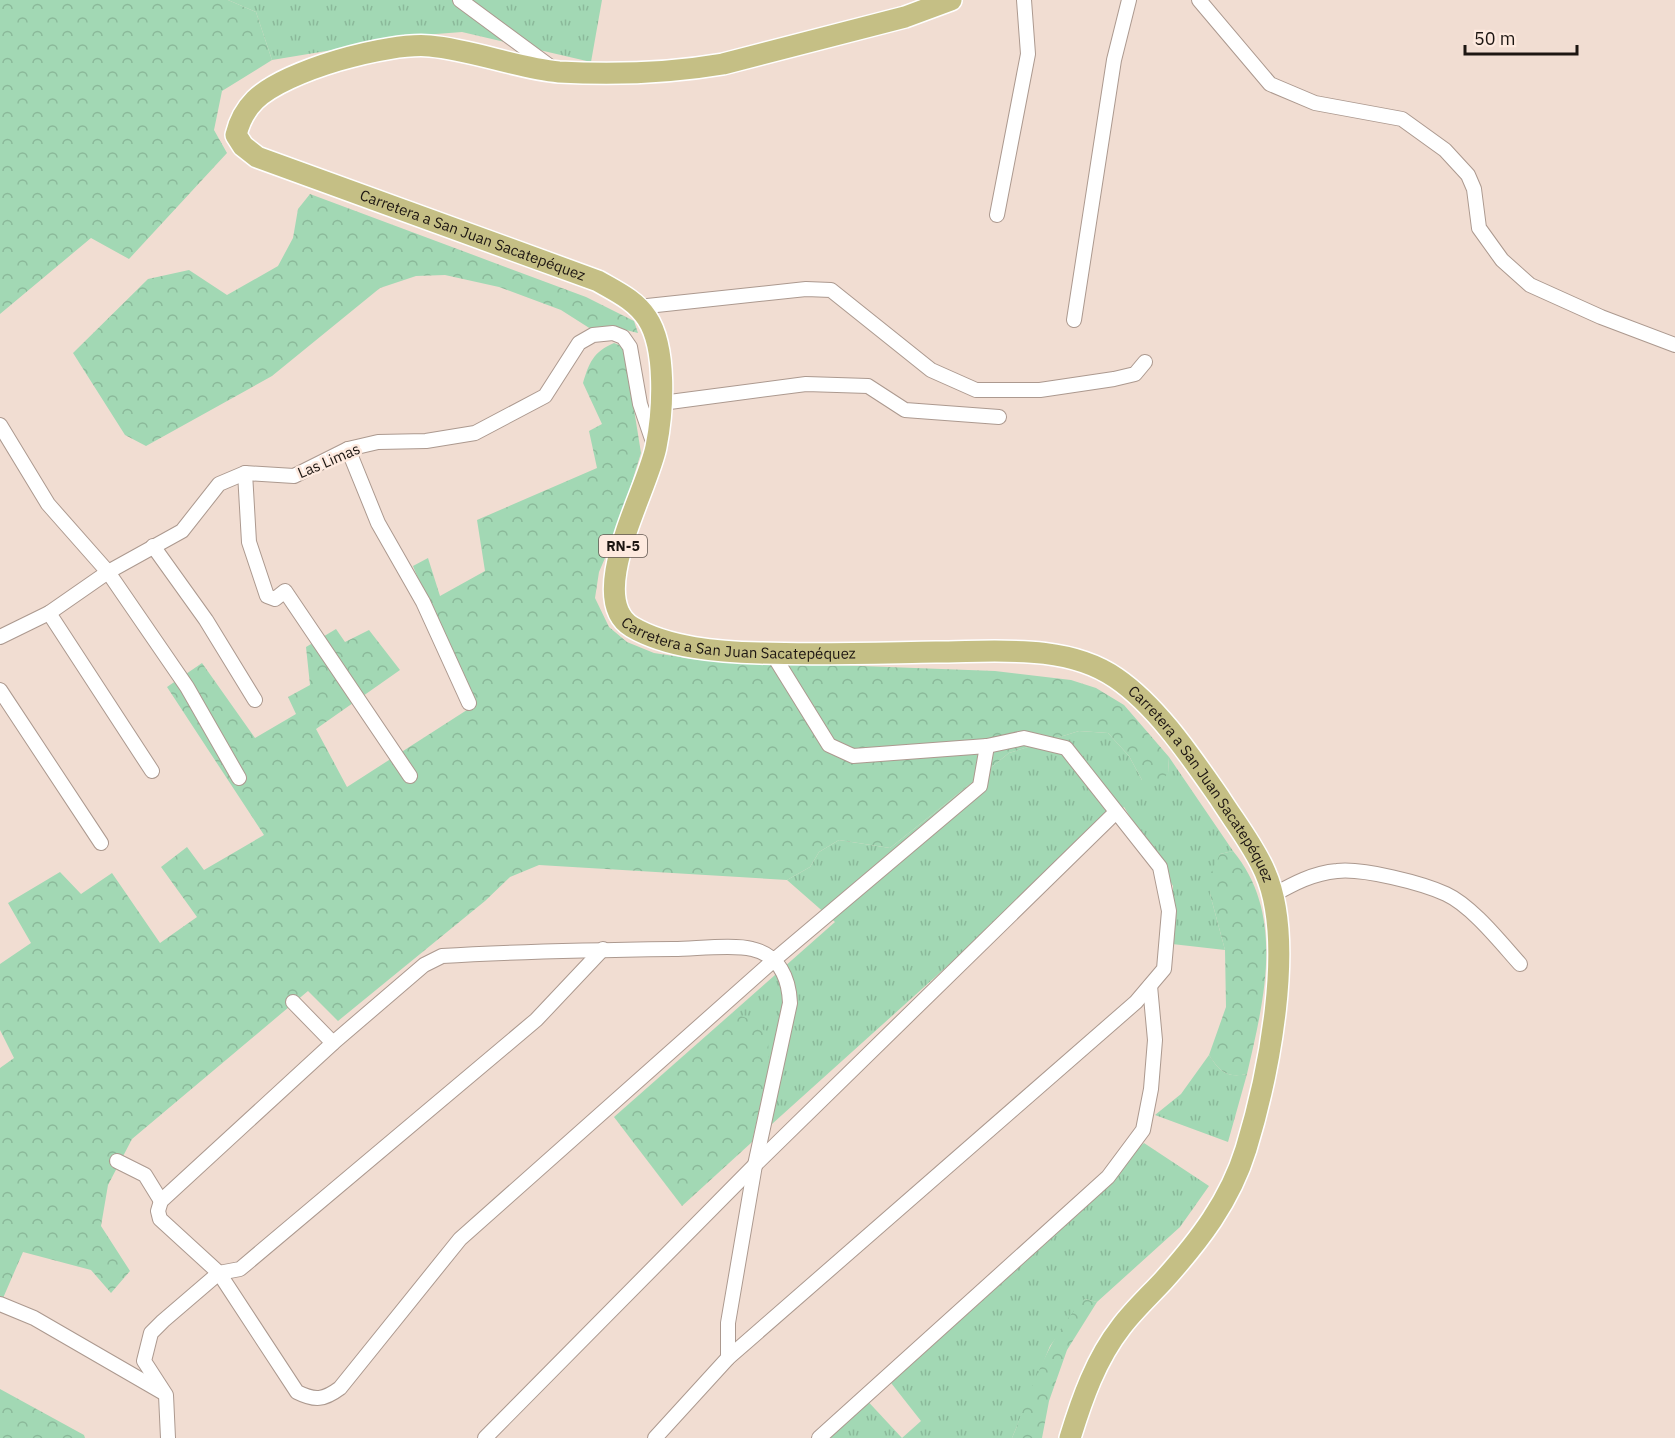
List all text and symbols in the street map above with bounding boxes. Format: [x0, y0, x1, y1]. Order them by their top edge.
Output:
scale bar [1465, 18, 1578, 56]
text: 50 m [1474, 27, 1516, 50]
street label: Carretera a San Juan Sacatepéquez [357, 185, 588, 285]
street label: Las Limas [295, 439, 363, 482]
road number: RN-5 [599, 535, 647, 557]
street label: Carretera a San Juan Sacatepéquez [617, 613, 856, 663]
street label: Carretera a San Juan Sacatepéquez [1124, 681, 1278, 885]

